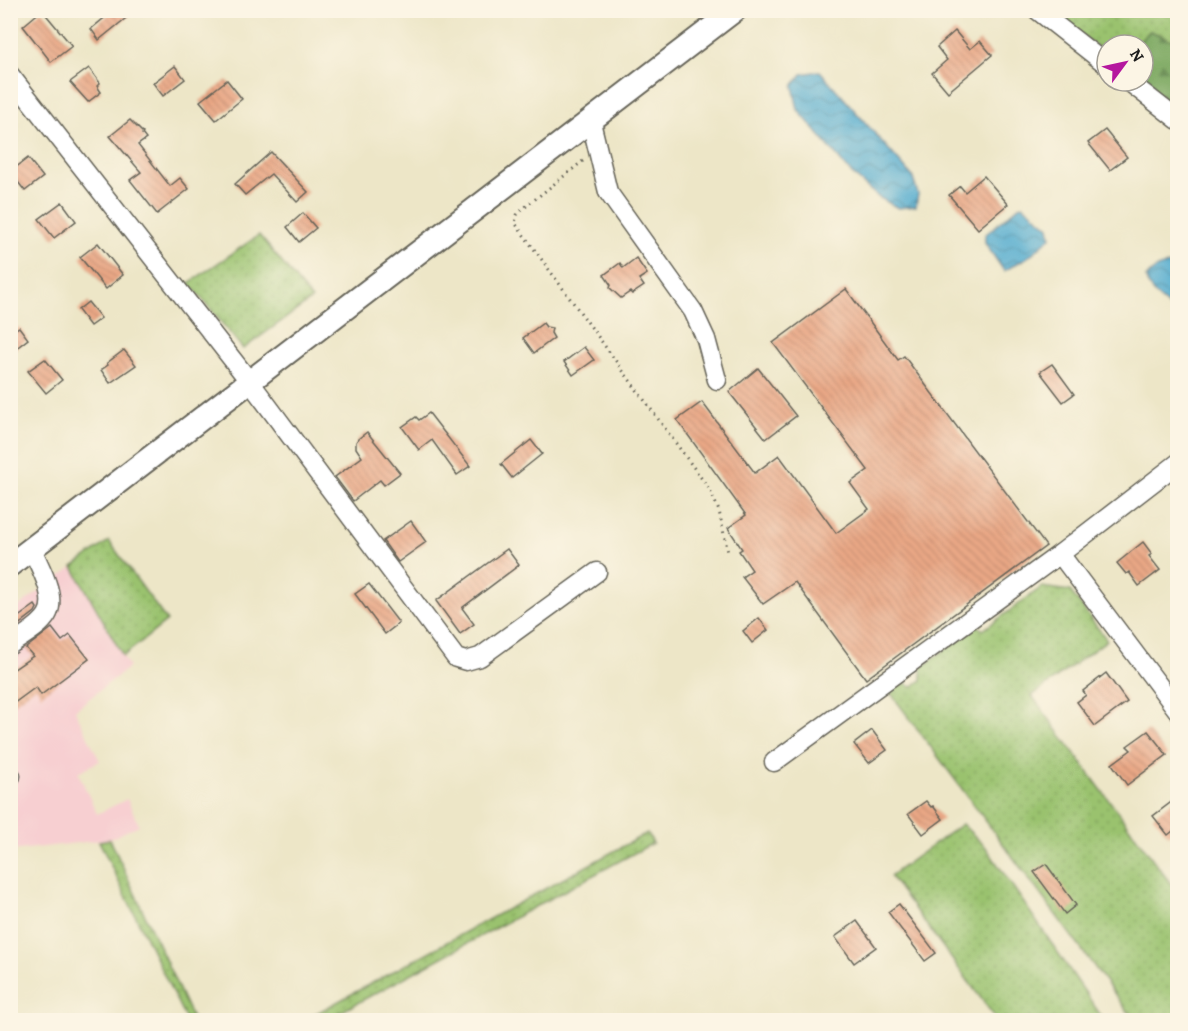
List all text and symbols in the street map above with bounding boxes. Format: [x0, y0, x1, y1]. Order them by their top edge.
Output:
north arrow [1095, 33, 1155, 93]
text: N [1124, 44, 1149, 67]

